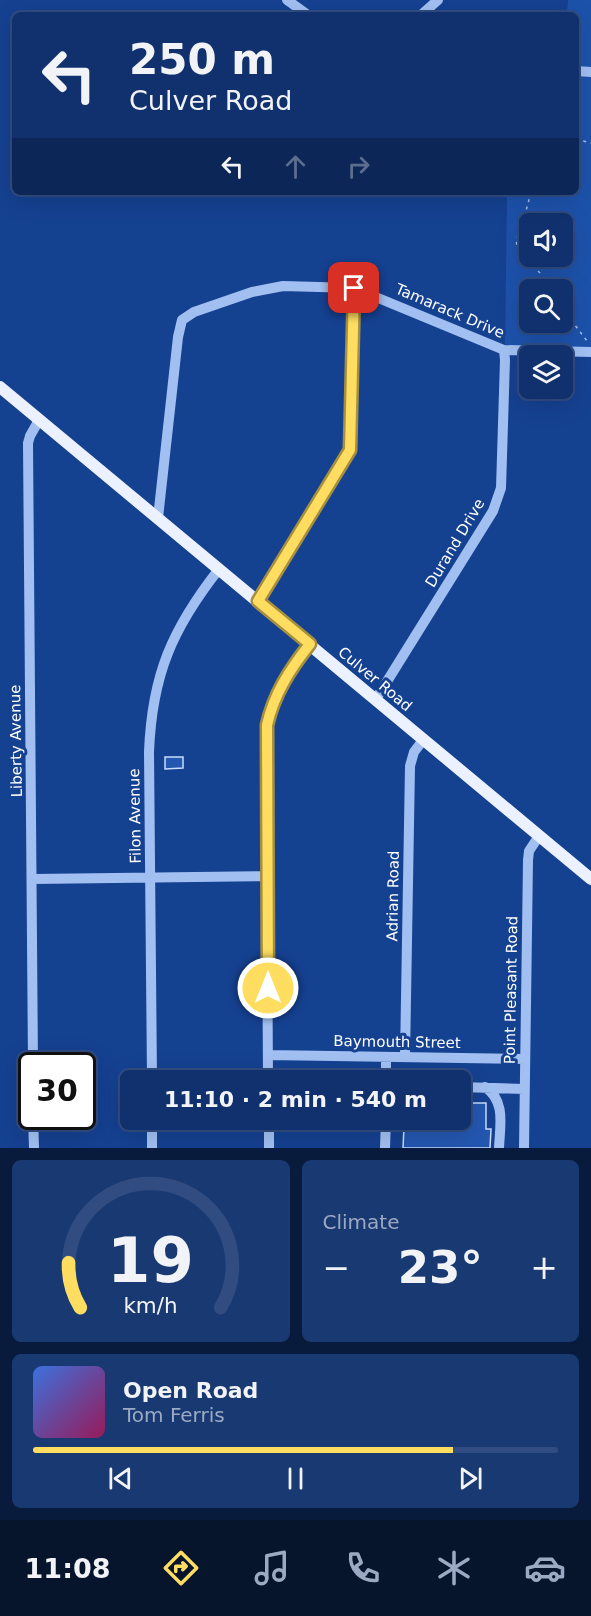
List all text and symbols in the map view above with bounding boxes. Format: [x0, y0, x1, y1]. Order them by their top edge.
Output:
text: 250 m [129, 35, 275, 84]
icon: left [30, 36, 108, 114]
text: Culver Road [129, 85, 293, 116]
icon: left [216, 150, 249, 183]
icon: ahead [279, 150, 312, 183]
icon: right [342, 150, 375, 183]
map controls [519, 213, 573, 399]
button: sound [519, 213, 573, 267]
pin [328, 262, 379, 313]
icon: arrive [337, 271, 370, 304]
button: search [519, 279, 573, 333]
street label: Tamarack Drive [392, 280, 507, 342]
button: layers [519, 345, 573, 399]
street label: Durand Drive [421, 495, 489, 591]
street label: Culver Road [334, 643, 416, 715]
street label: Liberty Avenue [6, 684, 26, 798]
street label: Filon Avenue [125, 768, 145, 864]
street label: Adrian Road [383, 850, 403, 942]
street label: Point Pleasant Road [501, 916, 521, 1064]
position arrow [236, 956, 300, 1020]
street label: Baymouth Street [333, 1032, 461, 1052]
speed limit sign: 30 [18, 1052, 96, 1130]
text: 11:10 · 2 min · 540 m [164, 1087, 427, 1112]
text: Climate [323, 1210, 399, 1234]
text: 19 [107, 1224, 194, 1297]
text: 23° [398, 1241, 483, 1294]
text: − [323, 1248, 350, 1287]
text: + [530, 1248, 558, 1287]
text: km/h [124, 1293, 178, 1318]
text: Open Road [123, 1378, 258, 1403]
text: Tom Ferris [123, 1403, 225, 1427]
icon: previous [104, 1462, 137, 1495]
icon: pause [279, 1462, 312, 1495]
icon: next [454, 1462, 487, 1495]
icon: directions [160, 1547, 202, 1589]
icon: music [251, 1547, 293, 1589]
icon: phone [342, 1547, 384, 1589]
icon: climate [433, 1547, 475, 1589]
icon: car [524, 1547, 566, 1589]
text: 11:08 [25, 1553, 111, 1584]

